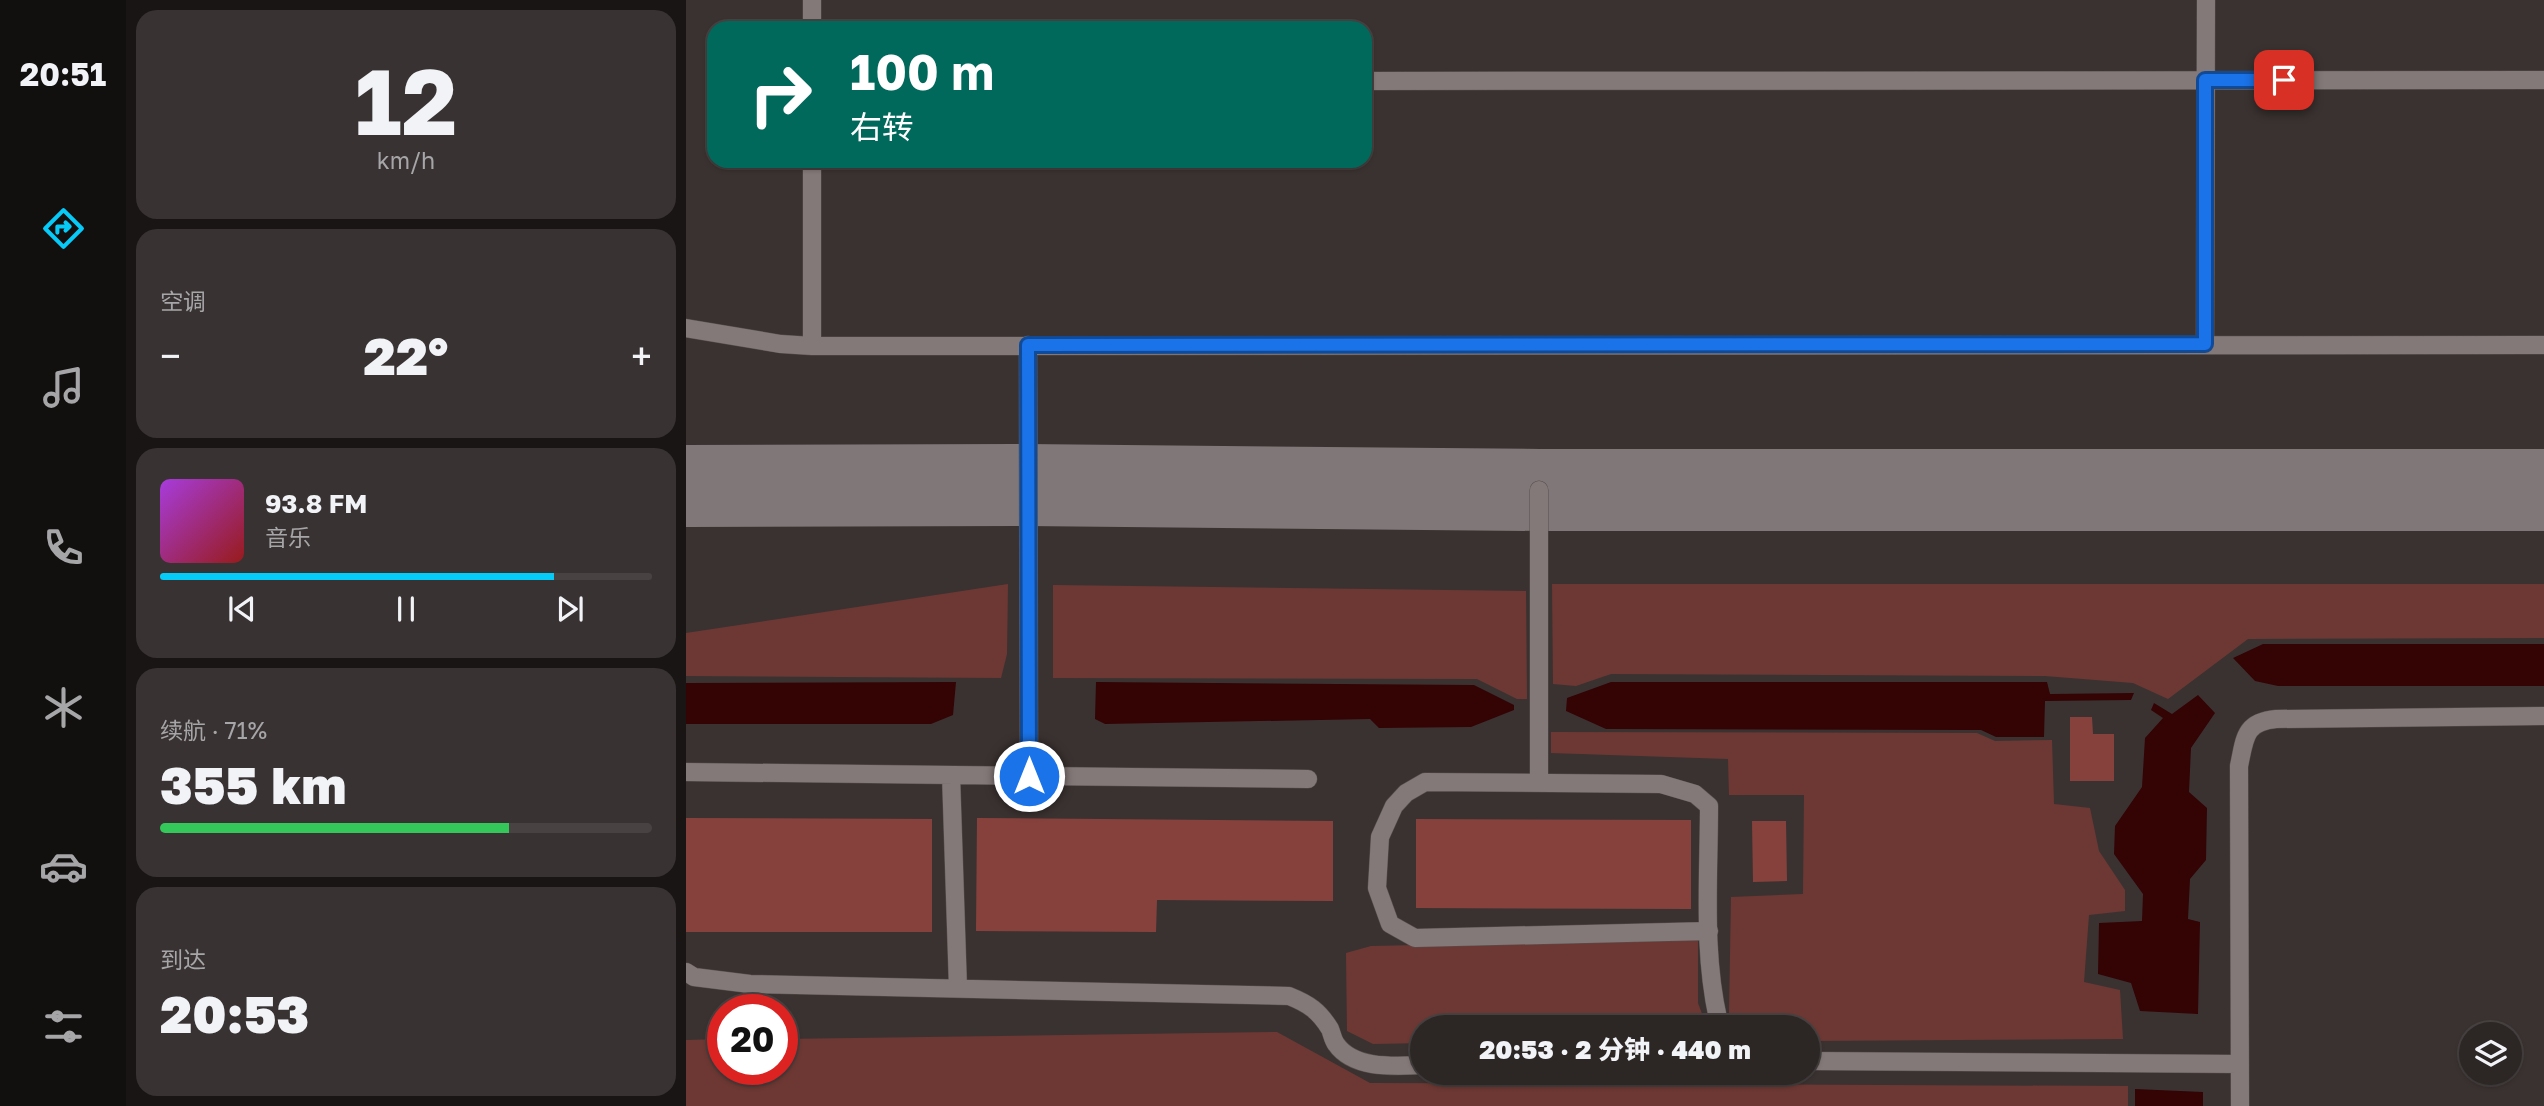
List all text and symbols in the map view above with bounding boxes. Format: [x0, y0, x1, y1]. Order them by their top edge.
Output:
text: 100 m [850, 42, 994, 101]
text: 12 [355, 46, 457, 155]
icon: right [735, 49, 826, 140]
pin [2254, 50, 2314, 110]
text: 20:51 [20, 55, 106, 93]
icon: arrive [2265, 61, 2303, 99]
text: 右转 [850, 108, 914, 146]
text: km/h [377, 146, 435, 174]
icon: directions [39, 204, 88, 253]
text: 空调 [160, 287, 206, 315]
text: 22° [364, 324, 448, 386]
text: − [160, 333, 181, 378]
text: + [631, 333, 652, 378]
icon: music [39, 363, 88, 412]
text: 93.8 FM [265, 488, 367, 519]
icon: phone [39, 523, 88, 572]
text: 音乐 [265, 523, 311, 551]
icon: previous [223, 590, 261, 628]
icon: pause [387, 590, 425, 628]
icon: next [551, 590, 589, 628]
icon: climate [39, 683, 88, 732]
text: 续航 · 71% [160, 716, 267, 744]
position arrow [992, 739, 1066, 813]
text: 355 km [160, 753, 347, 815]
icon: car [39, 842, 88, 891]
text: 到达 [160, 945, 206, 973]
text: 20:53 [160, 982, 309, 1044]
speed limit sign: 20 [707, 994, 798, 1085]
icon: filters [39, 1002, 88, 1051]
map controls [2459, 1022, 2522, 1085]
button: layers [2459, 1022, 2522, 1085]
text: 20:53 · 2 分钟 · 440 m [1479, 1034, 1751, 1065]

